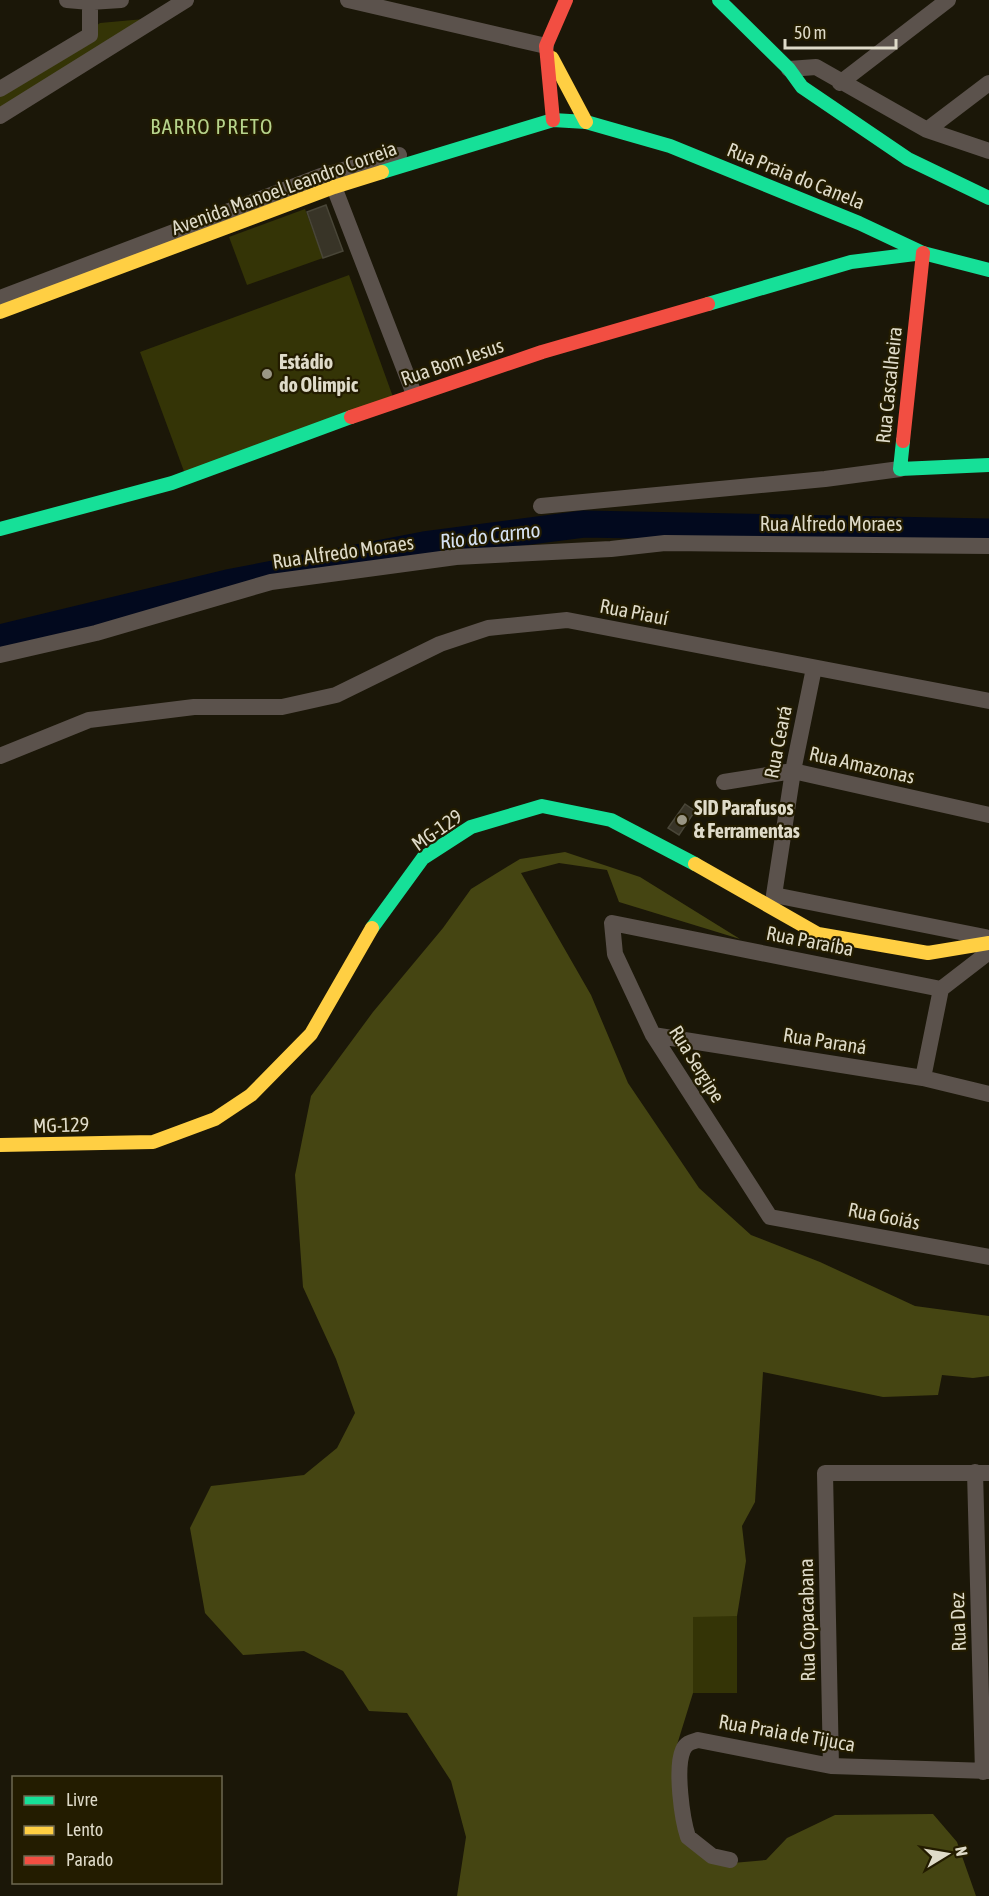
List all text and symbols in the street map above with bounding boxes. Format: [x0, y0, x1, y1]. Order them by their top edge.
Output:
scale bar [785, 12, 896, 50]
text: 50 m [794, 22, 826, 43]
district label: BARRO PRETO [150, 114, 274, 138]
street label: Avenida Manoel Leandro Correia [168, 136, 400, 239]
street label: Rua Praia do Canela [724, 137, 868, 214]
street label: Rua Cascalheira [871, 325, 906, 444]
street label: Rua Bom Jesus [398, 333, 506, 390]
place label: Estádio do Olimpic [279, 350, 359, 396]
marker: Estádio do Olimpic [260, 367, 274, 381]
street label: Rua Alfredo Moraes [760, 512, 902, 535]
water label: Rio do Carmo [438, 517, 542, 553]
street label: Rua Alfredo Moraes [271, 530, 415, 573]
street label: Rua Piauí [598, 594, 671, 629]
street label: Rua Ceará [759, 703, 796, 780]
street label: Rua Amazonas [807, 741, 917, 788]
place label: SID Parafusos & Ferramentas [694, 796, 800, 842]
street label: MG-129 [407, 804, 466, 855]
marker: SID Parafusos & Ferramentas [675, 813, 689, 827]
street label: Rua Paraíba [764, 921, 856, 960]
street label: Rua Sergipe [665, 1021, 730, 1106]
street label: Rua Paraná [782, 1023, 868, 1058]
street label: MG-129 [32, 1112, 89, 1137]
street label: Rua Goiás [846, 1197, 922, 1234]
street label: Rua Copacabana [794, 1558, 819, 1682]
street label: Rua Dez [945, 1592, 970, 1652]
street label: Rua Praia de Tijuca [717, 1709, 857, 1756]
legend [12, 1776, 222, 1884]
text: Livre [66, 1789, 98, 1810]
text: Lento [66, 1819, 103, 1840]
north arrow [917, 1824, 977, 1884]
text: N [952, 1845, 971, 1857]
text: Parado [66, 1849, 113, 1870]

